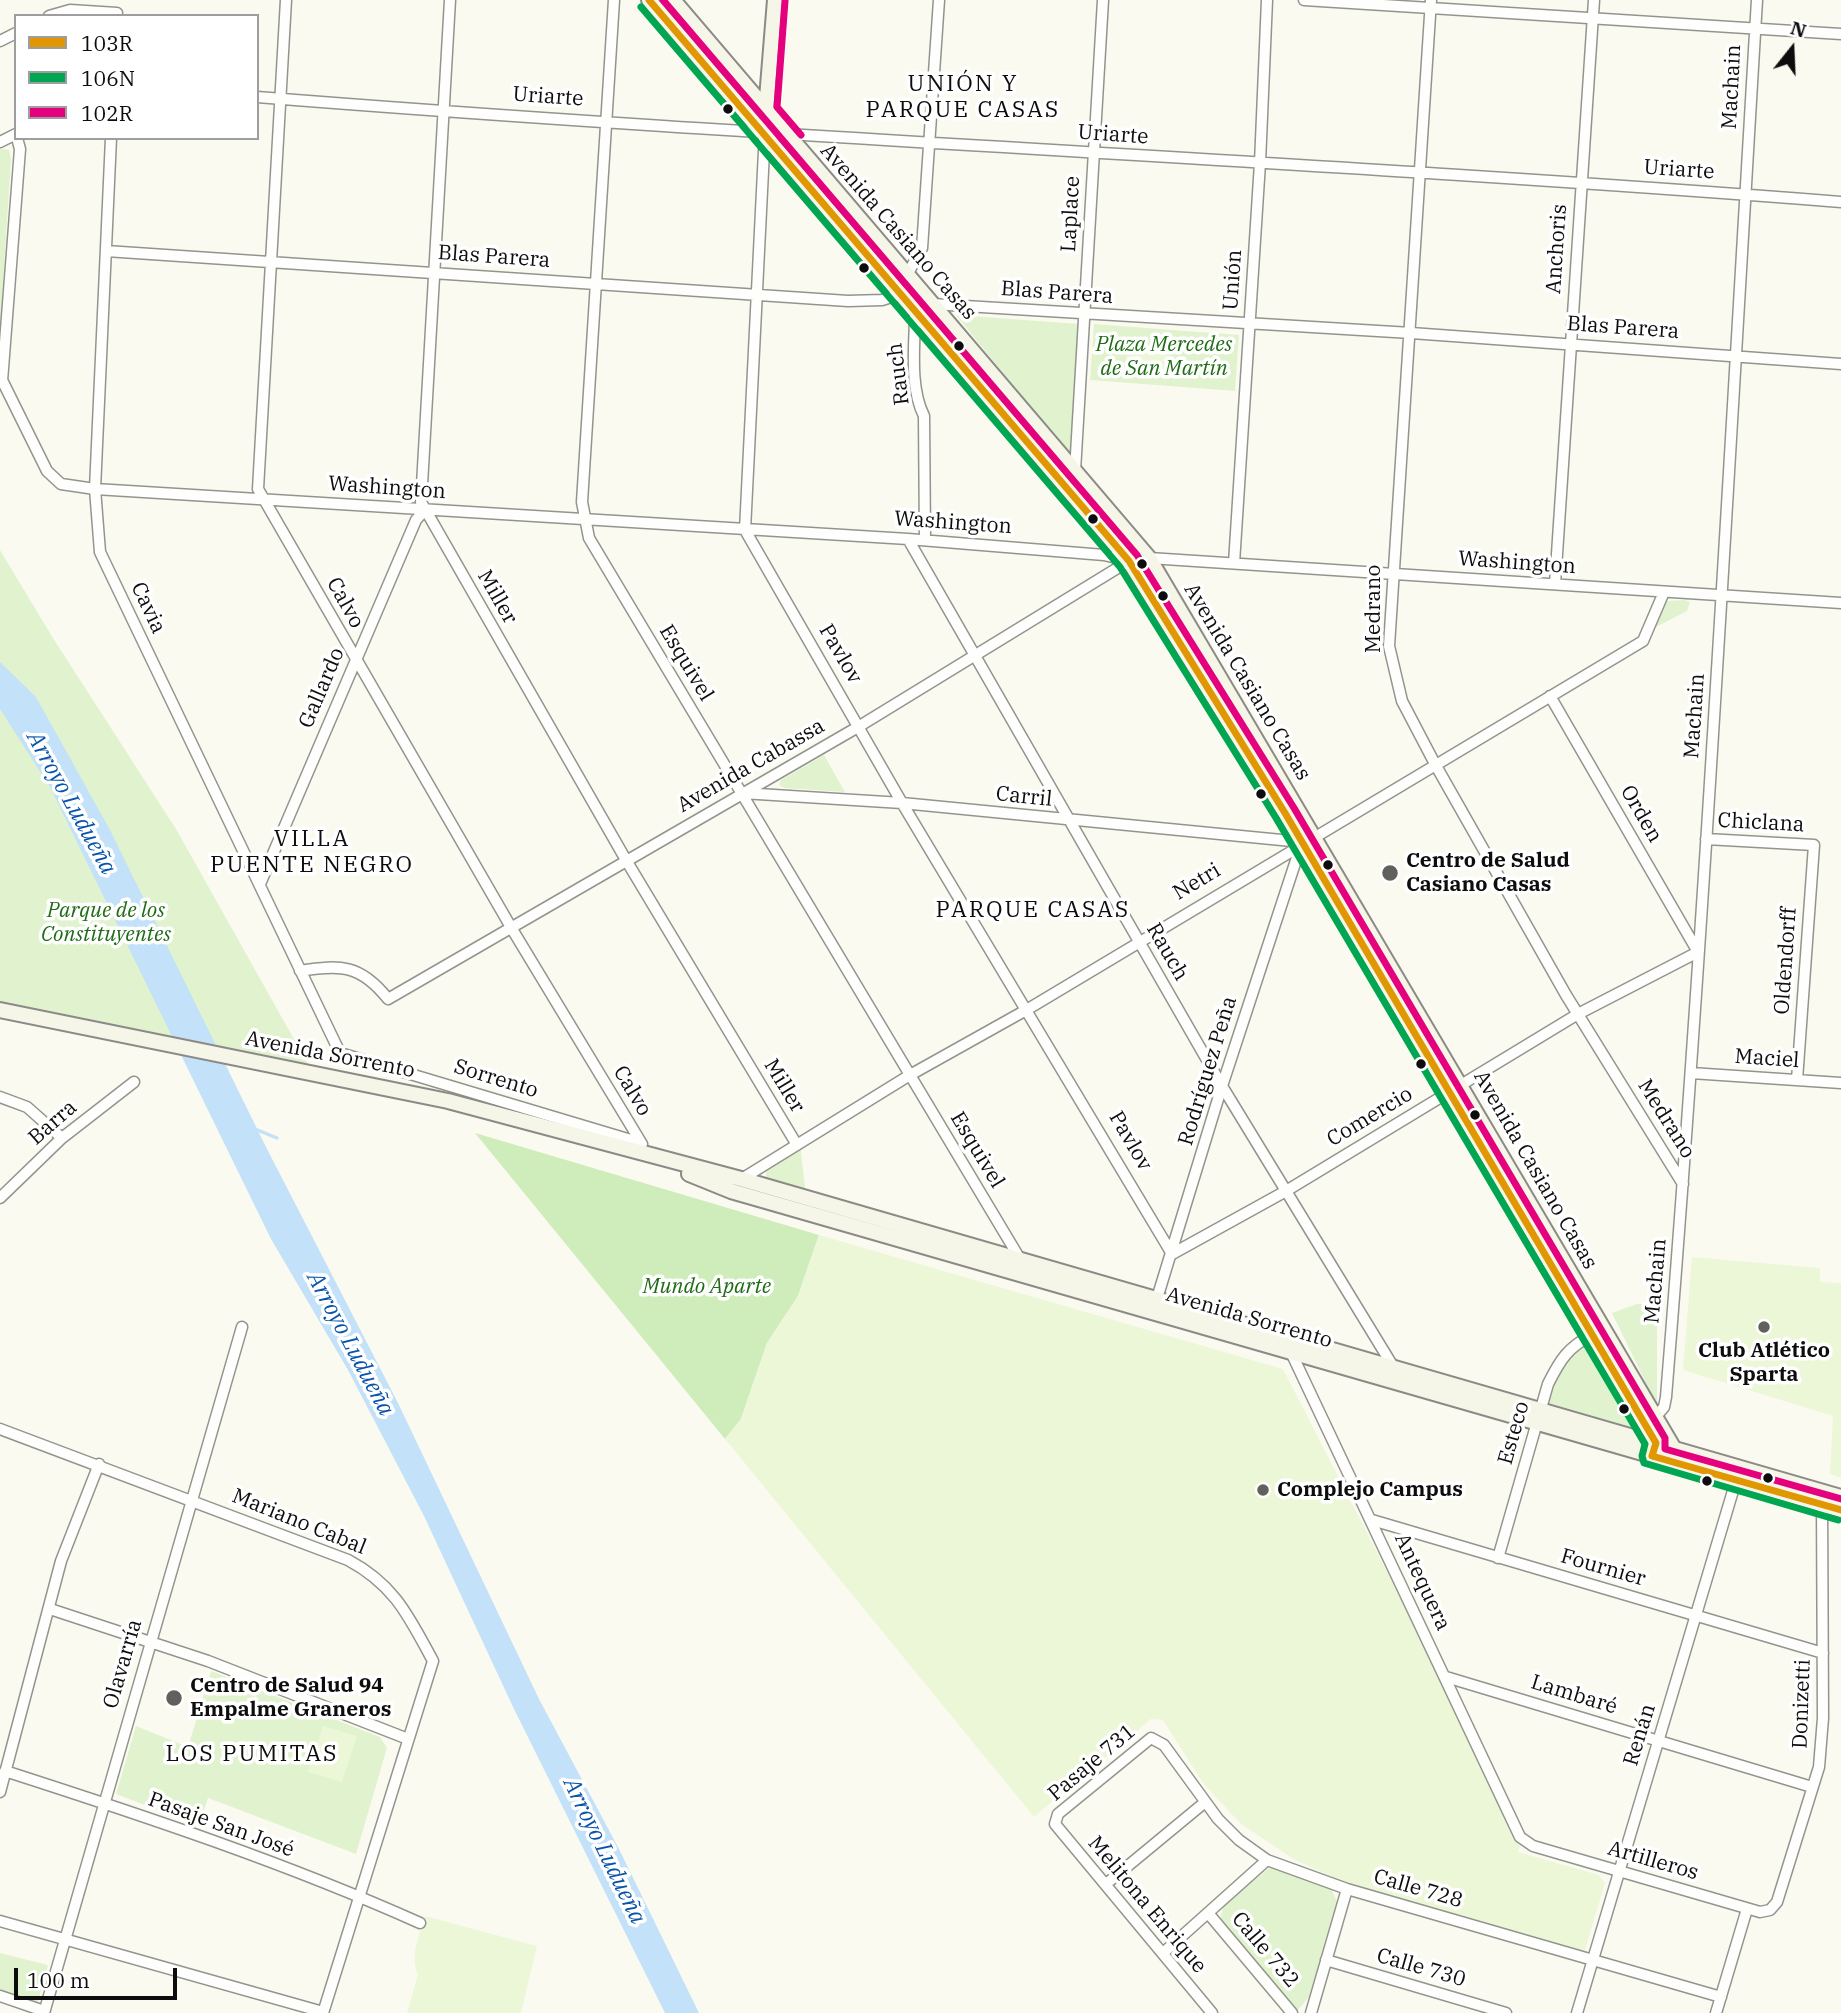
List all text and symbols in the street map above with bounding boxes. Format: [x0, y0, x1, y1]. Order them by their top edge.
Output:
legend [14, 14, 259, 140]
north arrow [1757, 14, 1827, 84]
text: N [1788, 15, 1809, 43]
text: 103R [81, 29, 133, 57]
street label: Machain [1717, 44, 1747, 130]
text: 106N [81, 64, 135, 92]
district label: UNIÓN Y PARQUE CASAS [867, 70, 1059, 124]
street label: Uriarte [512, 82, 584, 112]
text: 102R [81, 99, 133, 127]
unlabelled marker [721, 102, 735, 116]
street label: Uriarte [1077, 120, 1149, 150]
street label: Avenida Casiano Casas [815, 139, 981, 325]
street label: Uriarte [1643, 155, 1715, 185]
street label: Laplace [1056, 175, 1086, 253]
street label: Anchoris [1541, 203, 1573, 295]
street label: Blas Parera [437, 241, 551, 273]
street label: Unión [1218, 249, 1248, 311]
unlabelled marker [857, 261, 871, 275]
street label: Blas Parera [1000, 277, 1114, 309]
street label: Blas Parera [1566, 312, 1680, 344]
park label: Plaza Mercedes de San Martín [1096, 332, 1232, 382]
unlabelled marker [952, 339, 966, 353]
street label: Rauch [883, 341, 915, 407]
street label: Washington [327, 471, 447, 505]
street label: Washington [893, 506, 1013, 540]
unlabelled marker [1086, 512, 1100, 526]
street label: Washington [1457, 546, 1577, 580]
unlabelled marker [1135, 557, 1149, 571]
street label: Medrano [1361, 565, 1387, 653]
street label: Miller [472, 566, 522, 628]
street label: Calvo [321, 573, 369, 633]
street label: Cavia [125, 578, 171, 638]
street label: Avenida Casiano Casas [1178, 579, 1316, 785]
unlabelled marker [1156, 589, 1170, 603]
street label: Esquivel [653, 620, 719, 706]
street label: Pavlov [813, 620, 867, 688]
street label: Gallardo [294, 644, 350, 732]
street label: Machain [1679, 673, 1711, 759]
street label: Avenida Cabassa [673, 714, 829, 818]
water label: Arroyo Ludueña [20, 727, 122, 879]
street label: Orden [1615, 781, 1667, 847]
street label: Carril [995, 782, 1053, 812]
unlabelled marker [1254, 787, 1268, 801]
street label: Chiclana [1717, 808, 1805, 838]
district label: VILLA PUENTE NEGRO [212, 825, 412, 879]
place label: Centro de Salud Casiano Casas [1406, 848, 1570, 898]
street label: Netri [1169, 858, 1225, 906]
unlabelled marker [1321, 858, 1335, 872]
marker: Centro de Salud Casiano Casas [1380, 863, 1400, 883]
district label: PARQUE CASAS [937, 896, 1129, 924]
park label: Parque de los Constituyentes [41, 898, 171, 948]
street label: Oldendorff [1770, 907, 1802, 1015]
street label: Rauch [1140, 919, 1194, 985]
street label: Rodríguez Peña [1173, 993, 1243, 1149]
street label: Avenida Sorrento [243, 1026, 417, 1084]
street label: Maciel [1734, 1044, 1800, 1074]
street label: Sorrento [451, 1054, 541, 1104]
street label: Miller [758, 1055, 810, 1117]
unlabelled marker [1414, 1057, 1428, 1071]
street label: Calvo [607, 1061, 657, 1121]
street label: Avenida Casiano Casas [1468, 1066, 1602, 1274]
street label: Medrano [1632, 1075, 1700, 1163]
street label: Comercio [1323, 1082, 1417, 1152]
street label: Barra [24, 1095, 82, 1151]
street label: Esquivel [944, 1107, 1010, 1193]
street label: Pavlov [1103, 1107, 1157, 1175]
unlabelled marker [1468, 1108, 1482, 1122]
street label: Machain [1640, 1237, 1672, 1325]
water label: Arroyo Ludueña [300, 1267, 400, 1421]
park label: Mundo Aparte [643, 1274, 771, 1300]
street label: Avenida Sorrento [1163, 1282, 1335, 1354]
marker: Club Atlético Sparta [1756, 1319, 1772, 1335]
place label: Club Atlético Sparta [1698, 1338, 1830, 1388]
street label: Esteco [1493, 1398, 1535, 1468]
unlabelled marker [1617, 1402, 1631, 1416]
unlabelled marker [1761, 1471, 1775, 1485]
unlabelled marker [1700, 1474, 1714, 1488]
place label: Complejo Campus [1277, 1477, 1463, 1503]
marker: Complejo Campus [1255, 1482, 1271, 1498]
street label: Mariano Cabal [228, 1484, 370, 1560]
street label: Antequera [1389, 1529, 1455, 1635]
street label: Fournier [1558, 1544, 1648, 1592]
street label: Olavarría [98, 1616, 148, 1712]
street label: Donizetti [1788, 1659, 1816, 1749]
street label: Lambaré [1528, 1670, 1620, 1720]
place label: Centro de Salud 94 Empalme Graneros [190, 1673, 391, 1723]
marker: Centro de Salud 94 Empalme Graneros [164, 1688, 184, 1708]
street label: Renán [1619, 1701, 1661, 1769]
street label: Pasaje 731 [1043, 1719, 1141, 1807]
district label: LOS PUMITAS [167, 1740, 337, 1768]
water label: Arroyo Ludueña [557, 1773, 651, 1929]
street label: Pasaje San José [145, 1787, 297, 1863]
street label: Melitona Enrique [1082, 1831, 1212, 1979]
street label: Artilleros [1605, 1836, 1701, 1886]
street label: Calle 728 [1371, 1864, 1465, 1914]
street label: Calle 732 [1226, 1907, 1304, 1993]
street label: Calle 730 [1374, 1943, 1468, 1993]
scale bar [18, 1954, 180, 1998]
text: 100 m [27, 1966, 90, 1994]

